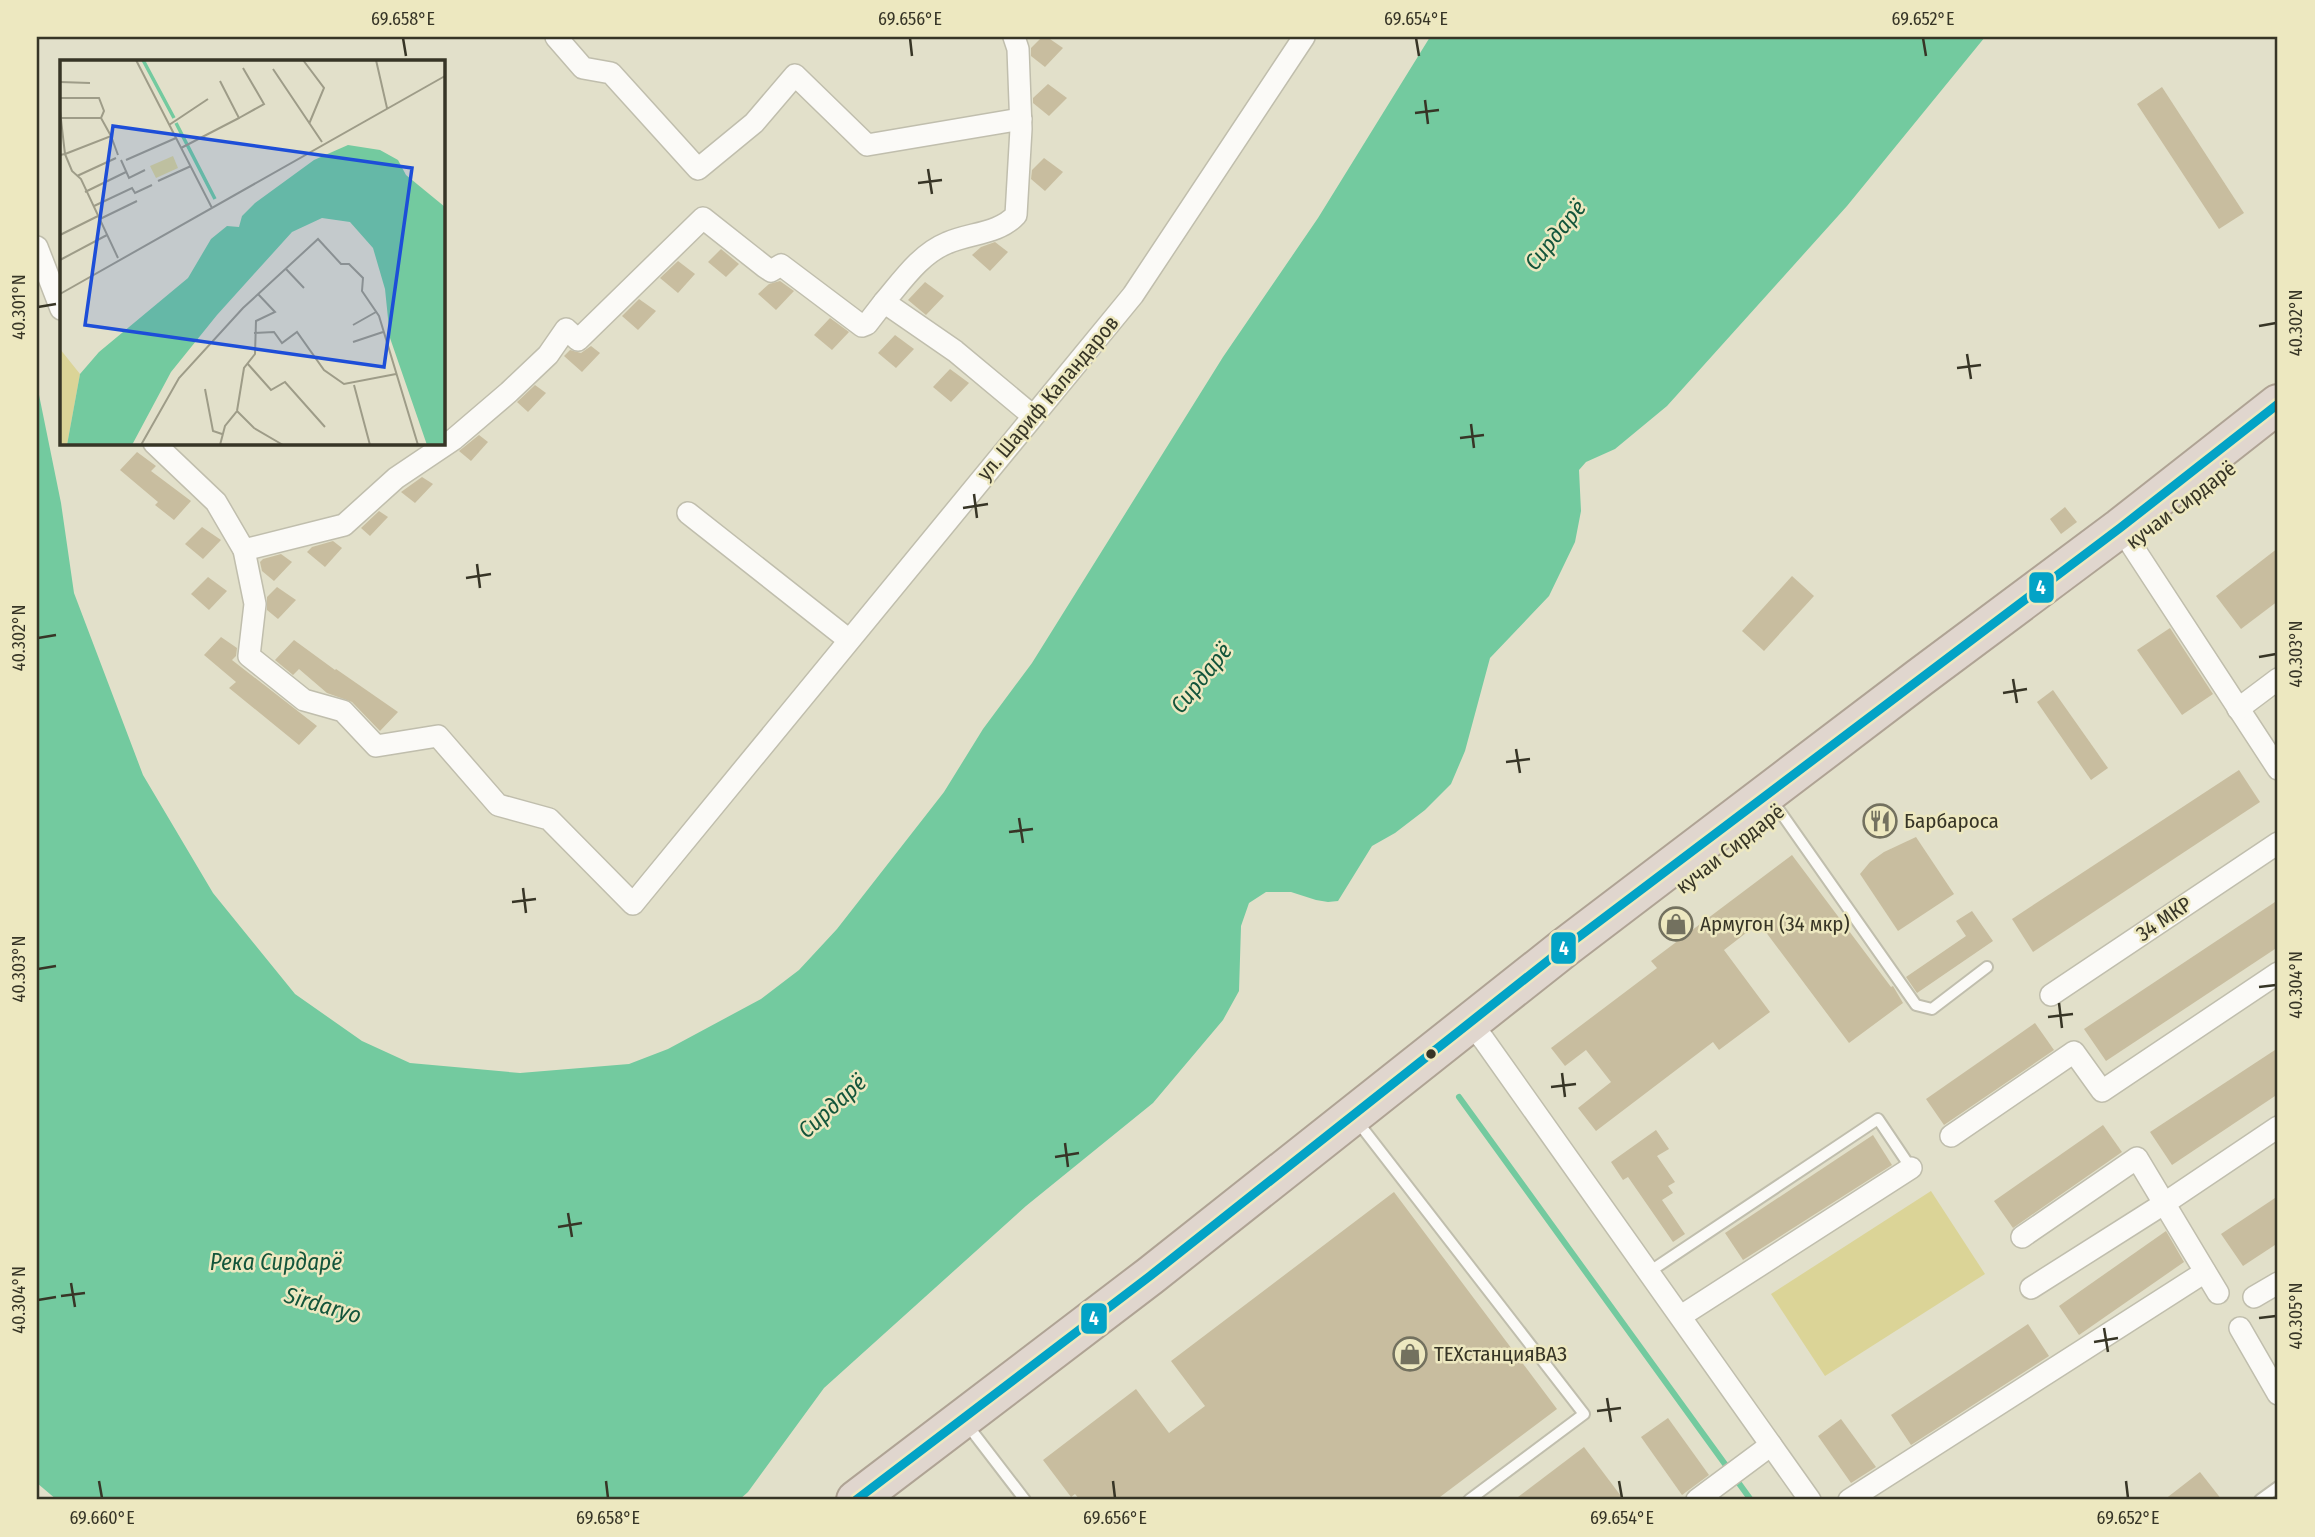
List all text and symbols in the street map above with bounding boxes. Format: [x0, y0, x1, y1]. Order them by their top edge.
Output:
text: 69.658°E [371, 8, 435, 30]
text: 69.656°E [878, 8, 942, 30]
text: 69.654°E [1384, 8, 1448, 30]
text: 69.652°E [1892, 8, 1954, 30]
inset map [60, 60, 444, 444]
water label: Сирдарё [1518, 194, 1592, 276]
text: 40.301°N [8, 274, 30, 340]
text: 40.302°N [2285, 290, 2307, 356]
street label: ул. Шариф Каландаров [972, 310, 1124, 486]
street label: кучаи Сирдарё [2121, 455, 2241, 555]
line badge: 4 [2028, 571, 2055, 604]
text: 4 [2036, 576, 2046, 599]
text: 40.302°N [8, 605, 30, 671]
text: 40.303°N [2285, 621, 2307, 687]
water label: Сирдарё [1164, 637, 1238, 719]
street label: кучаи Сирдарё [1670, 798, 1790, 900]
restaurant icon: Барбароса [1861, 802, 1899, 840]
place label: Барбароса [1904, 808, 1999, 834]
street label: 34 МКР [2131, 891, 2197, 947]
shop icon: Армугон (34 мкр) [1657, 905, 1695, 943]
place label: Армугон (34 мкр) [1700, 911, 1850, 937]
line badge: 4 [1550, 931, 1577, 965]
text: 40.303°N [8, 936, 30, 1002]
text: 4 [1559, 937, 1569, 960]
text: 40.304°N [2285, 951, 2307, 1019]
unlabelled marker [1424, 1047, 1438, 1061]
water label: Сирдарё [792, 1068, 872, 1144]
water label: Река Сирдарё [210, 1248, 342, 1276]
text: 40.304°N [8, 1266, 30, 1334]
water label: Sirdaryo [280, 1280, 365, 1329]
text: 40.305°N [2285, 1282, 2307, 1350]
line badge: 4 [1080, 1302, 1108, 1335]
text: 4 [1089, 1307, 1099, 1330]
shop icon: ТЕХстанцияВАЗ [1391, 1335, 1429, 1373]
place label: ТЕХстанцияВАЗ [1434, 1341, 1567, 1367]
text: 69.660°E [69, 1507, 135, 1529]
text: 69.658°E [576, 1507, 640, 1529]
text: 69.656°E [1083, 1507, 1147, 1529]
text: 69.654°E [1590, 1507, 1654, 1529]
text: 69.652°E [2097, 1507, 2159, 1529]

